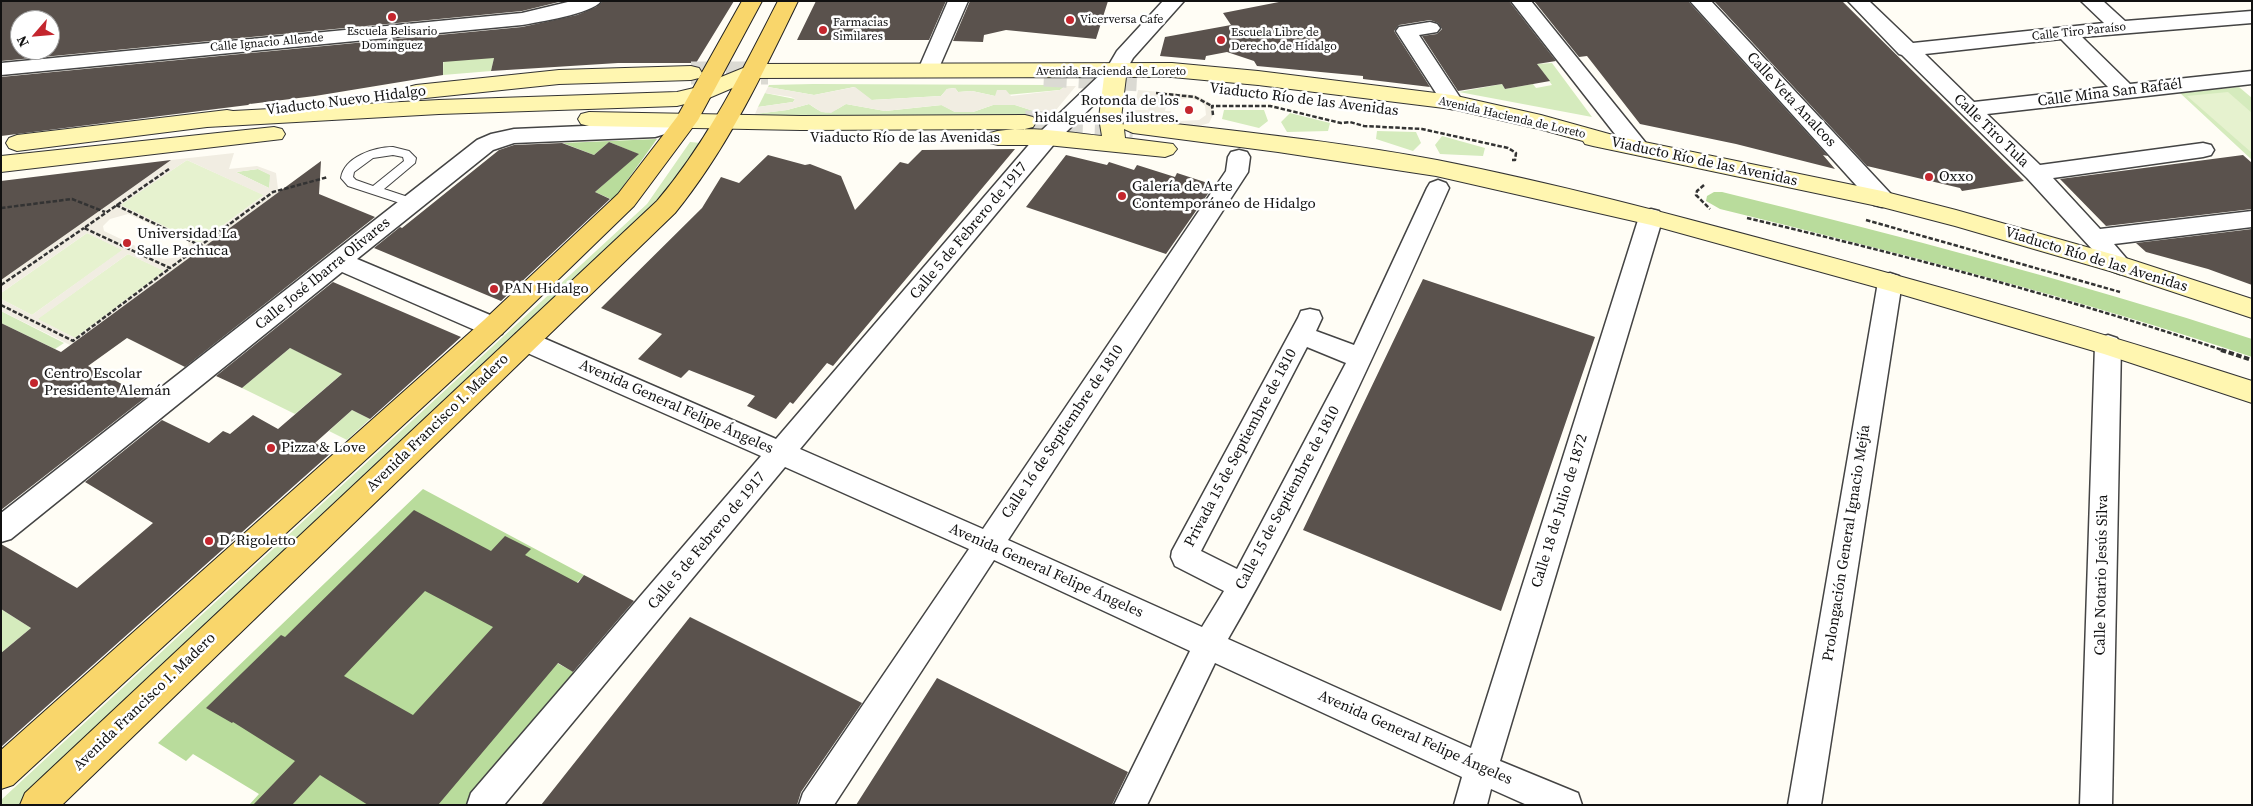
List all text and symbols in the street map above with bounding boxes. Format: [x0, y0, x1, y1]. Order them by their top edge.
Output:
north arrow [10, 10, 60, 60]
marker: Escuela Belisario Domínguez [386, 11, 398, 23]
place label: Vicerversa Cafe [1080, 13, 1163, 27]
marker: Vicerversa Cafe [1064, 14, 1076, 26]
place label: Farmacias Similares [833, 16, 888, 44]
street label: Calle Tiro Paraíso [2031, 20, 2127, 44]
marker: Farmacias Similares [817, 24, 829, 36]
place label: Escuela Belisario Domínguez [347, 25, 437, 53]
place label: Escuela Libre de Derecho de Hidalgo [1231, 26, 1337, 54]
street label: Calle Ignacio Allende [210, 31, 324, 55]
text: N [11, 32, 34, 50]
marker: Escuela Libre de Derecho de Hidalgo [1215, 34, 1227, 46]
street label: Calle Veta Analcos [1742, 49, 1840, 151]
street label: Avenida Hacienda de Loreto [1036, 65, 1186, 79]
street label: Calle Mina San Rafaél [2037, 75, 2183, 111]
street label: Viaducto Río de las Avenidas [1208, 79, 1400, 121]
street label: Viaducto Nuevo Hidalgo [265, 82, 427, 120]
street label: Calle Tiro Tula [1949, 90, 2033, 172]
place label: Rotonda de los hidalguenses ilustres. [1034, 92, 1179, 127]
street label: Avenida Hacienda de Loreto [1437, 94, 1587, 142]
marker: Rotonda de los hidalguenses ilustres. [1183, 104, 1195, 116]
street label: Viaducto Río de las Avenidas [810, 129, 1000, 147]
street label: Viaducto Río de las Avenidas [1609, 133, 1799, 191]
street label: Calle 5 de Febrero de 1917 [906, 159, 1032, 303]
place label: Oxxo [1939, 168, 1973, 186]
marker: Oxxo [1923, 171, 1935, 183]
place label: Galería de Arte Contemporáneo de Hidalgo [1132, 178, 1316, 213]
marker: Galería de Arte Contemporáneo de Hidalgo [1116, 190, 1128, 202]
street label: Calle José Ibarra Olivares [252, 214, 394, 334]
street label: Viaducto Río de las Avenidas [2002, 224, 2190, 296]
place label: Universidad La Salle Pachuca [137, 225, 237, 260]
marker: Universidad La Salle Pachuca [121, 237, 133, 249]
place label: PAN Hidalgo [504, 280, 589, 298]
marker: PAN Hidalgo [488, 283, 500, 295]
street label: Calle 16 de Septiembre de 1810 [998, 342, 1128, 522]
street label: Privada 15 de Septiembre de 1810 [1181, 346, 1301, 550]
street label: Avenida Francisco I. Madero [363, 350, 513, 496]
street label: Avenida General Felipe Ángeles [576, 356, 776, 458]
place label: Centro Escolar Presidente Alemán [44, 365, 171, 400]
marker: Centro Escolar Presidente Alemán [28, 377, 40, 389]
street label: Calle 15 de Septiembre de 1810 [1232, 403, 1344, 593]
street label: Prolongación General Ignacio Mejía [1819, 423, 1875, 663]
street label: Calle 18 de Julio de 1872 [1528, 432, 1592, 590]
place label: Pizza & Love [281, 439, 366, 457]
marker: Pizza & Love [265, 442, 277, 454]
street label: Calle 5 de Febrero de 1917 [644, 469, 770, 613]
street label: Calle Notario Jesús Silva [2092, 494, 2112, 656]
street label: Avenida General Felipe Ángeles [946, 520, 1146, 622]
place label: D´Rigoletto [219, 532, 296, 550]
marker: D´Rigoletto [203, 535, 215, 547]
street label: Avenida Francisco I. Madero [70, 629, 220, 775]
street label: Avenida General Felipe Ángeles [1315, 687, 1515, 789]

